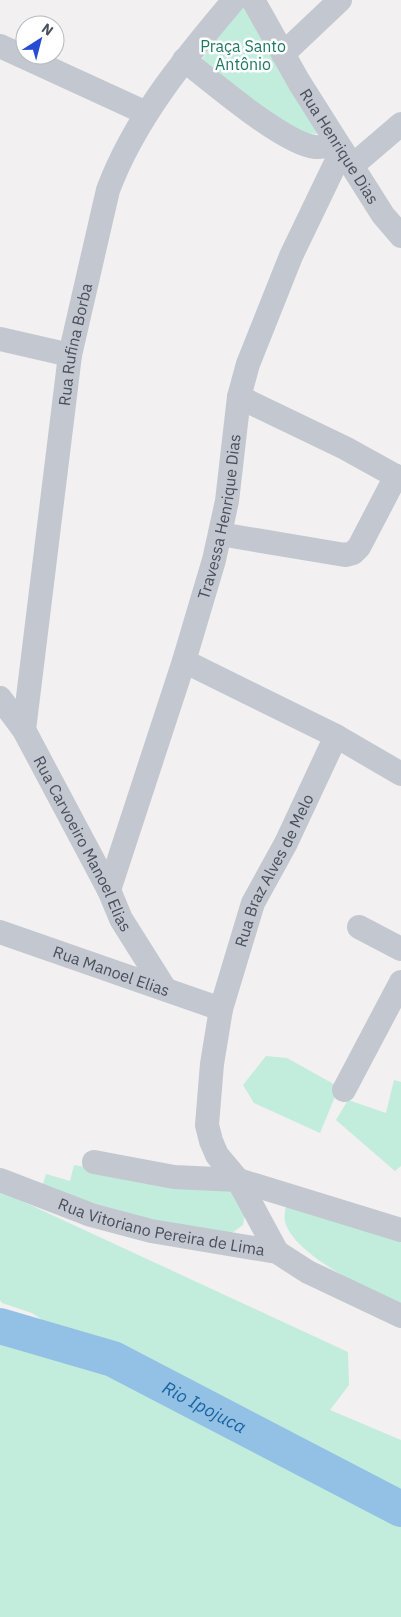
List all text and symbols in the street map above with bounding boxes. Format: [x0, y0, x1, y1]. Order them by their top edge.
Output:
north arrow [15, 15, 65, 65]
text: N [38, 19, 57, 40]
park label: Praça Santo Antônio [200, 36, 286, 74]
street label: Rua Henrique Dias [296, 85, 383, 208]
street label: Rua Rufina Borba [54, 281, 96, 407]
street label: Travessa Henrique Dias [193, 433, 245, 602]
street label: Rua Carvoeiro Manoel Elias [30, 752, 136, 935]
street label: Rua Braz Alves de Melo [230, 790, 318, 950]
street label: Rua Manoel Elias [50, 941, 172, 1000]
street label: Rua Vitoriano Pereira de Lima [55, 1193, 267, 1260]
water label: Rio Ipojuca [159, 1375, 250, 1438]

